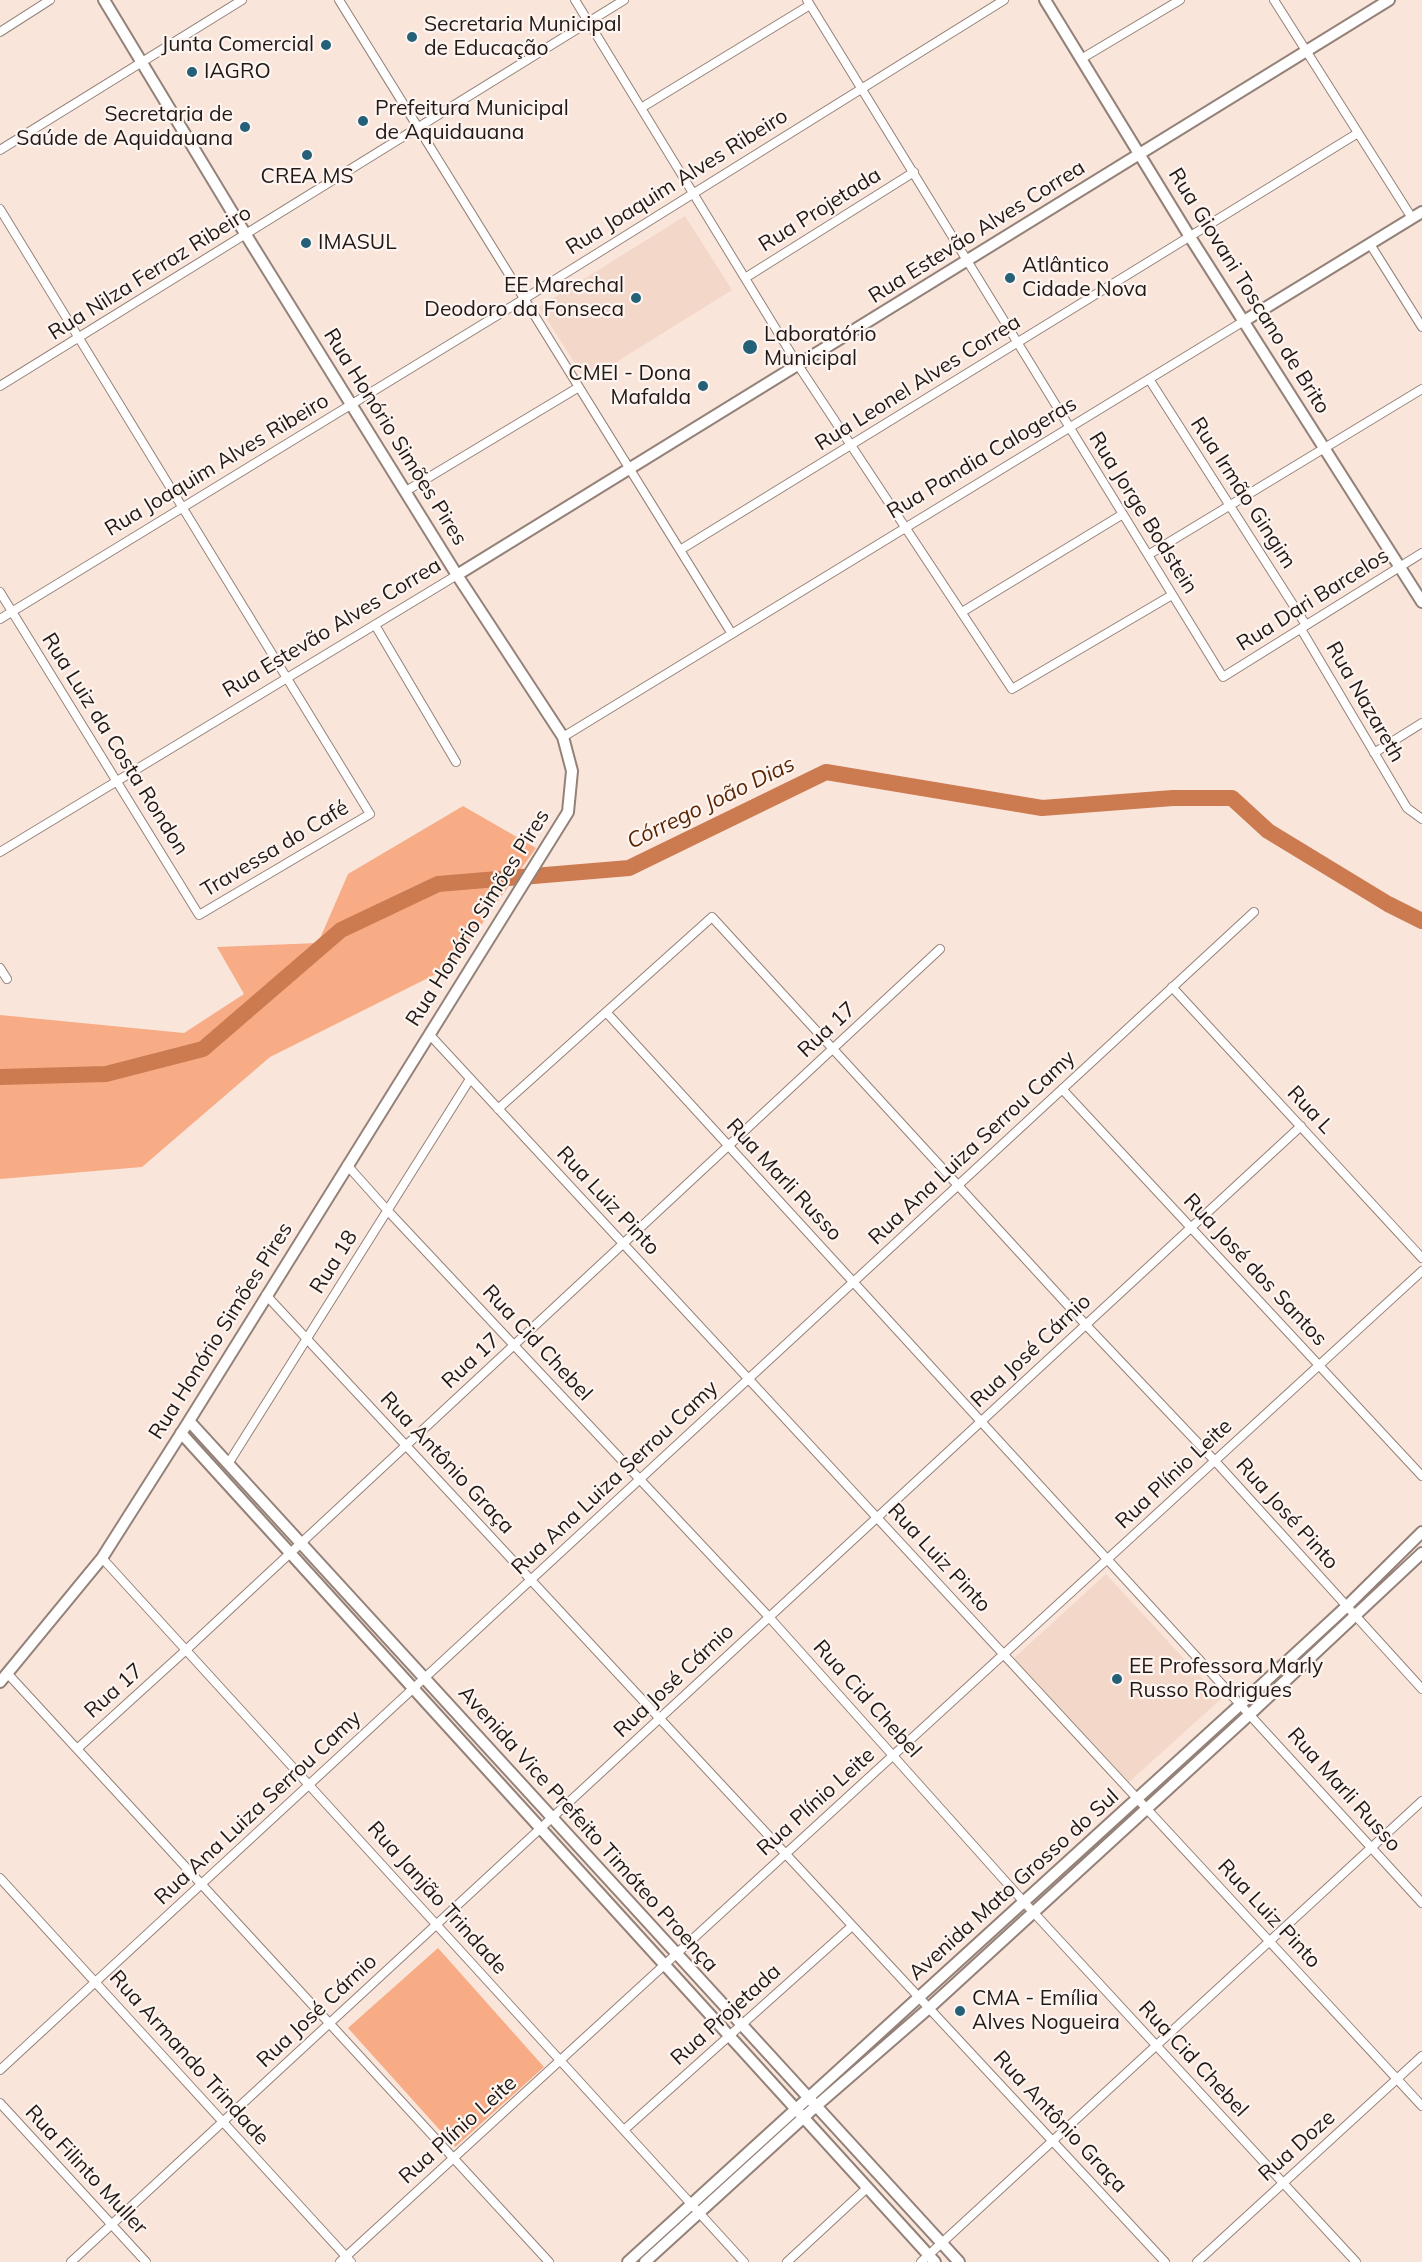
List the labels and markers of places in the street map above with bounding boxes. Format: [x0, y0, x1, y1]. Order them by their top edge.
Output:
place label: Secretaria Municipal de Educação [424, 12, 621, 62]
marker: Secretaria Municipal de Educação [405, 30, 419, 44]
place label: Junta Comercial [161, 32, 314, 58]
marker: Junta Comercial [319, 38, 333, 52]
place label: IAGRO [204, 59, 271, 85]
marker: IAGRO [185, 65, 199, 79]
place label: Prefeitura Municipal de Aquidauana [375, 96, 569, 146]
place label: Secretaria de Saúde de Aquidauana [16, 102, 233, 152]
marker: Prefeitura Municipal de Aquidauana [356, 114, 370, 128]
marker: Secretaria de Saúde de Aquidauana [238, 120, 252, 134]
marker: CREA MS [300, 148, 314, 162]
place label: CREA MS [261, 164, 353, 190]
place label: IMASUL [318, 230, 397, 256]
marker: IMASUL [299, 236, 313, 250]
place label: Atlântico Cidade Nova [1022, 253, 1147, 303]
marker: Atlântico Cidade Nova [1003, 271, 1017, 285]
place label: EE Marechal Deodoro da Fonseca [424, 273, 624, 323]
marker: EE Marechal Deodoro da Fonseca [629, 291, 643, 305]
place label: Laboratório Municipal [764, 322, 877, 372]
marker: Laboratório Municipal [741, 338, 759, 356]
place label: CMEI - Dona Mafalda [568, 361, 691, 411]
marker: CMEI - Dona Mafalda [696, 379, 710, 393]
place label: EE Professora Marly Russo Rodrigues [1129, 1654, 1323, 1704]
marker: EE Professora Marly Russo Rodrigues [1110, 1672, 1124, 1686]
place label: CMA - Emília Alves Nogueira [972, 1986, 1120, 2036]
marker: CMA - Emília Alves Nogueira [953, 2004, 967, 2018]

